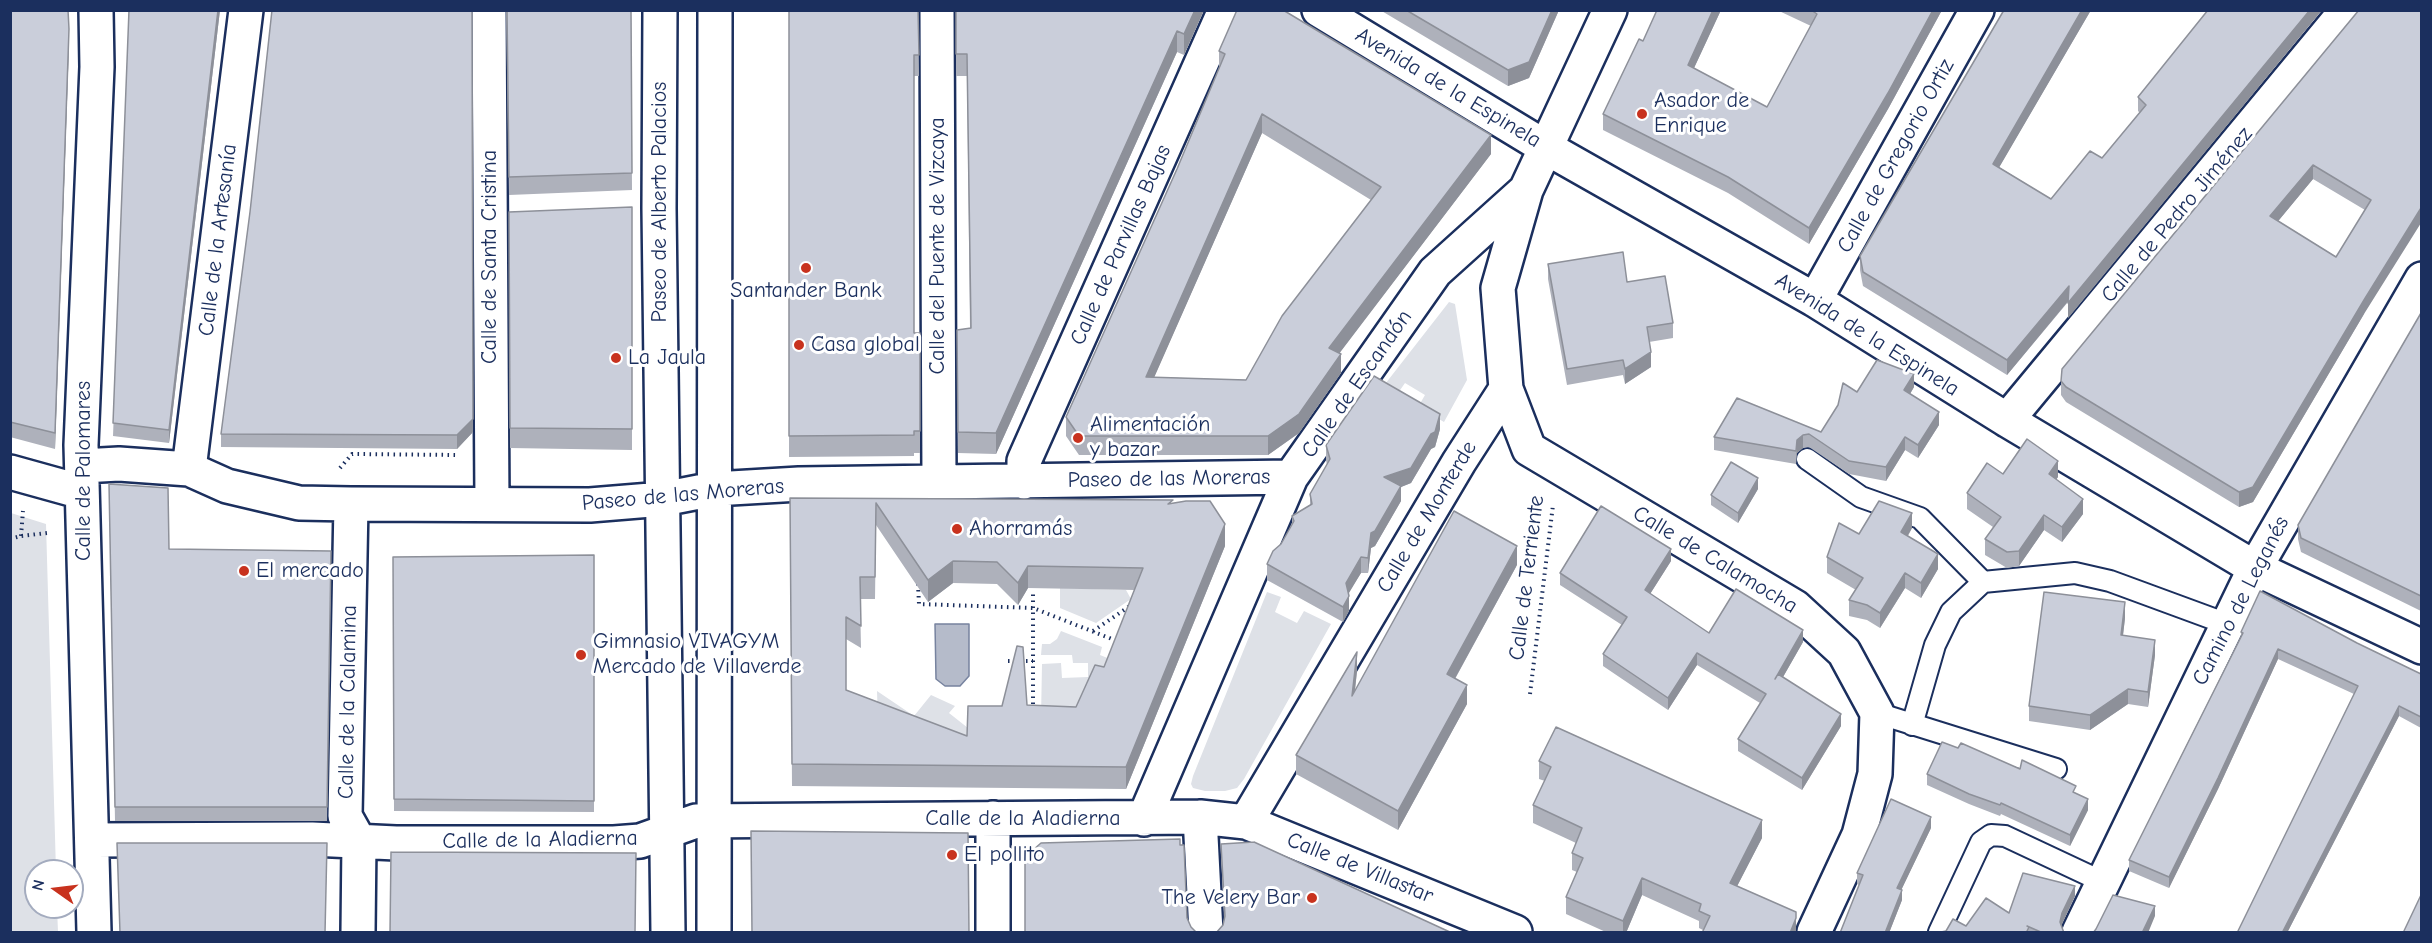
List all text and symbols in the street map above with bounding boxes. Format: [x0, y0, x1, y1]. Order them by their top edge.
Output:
street label: Avenida de la Espinela [1350, 22, 1546, 154]
street label: Calle de Gregorio Ortiz [1832, 54, 1960, 258]
street label: Paseo de Alberto Palacios [647, 82, 673, 322]
place label: Asador de Enrique [1654, 88, 1749, 140]
marker: Asador de Enrique [1635, 107, 1649, 121]
street label: Calle del Puente de Vizcaya [925, 117, 951, 375]
street label: Calle de Pedro Jiménez [2096, 122, 2258, 308]
street label: Calle de Parvillas Bajas [1065, 141, 1177, 349]
street label: Calle de la Artesanía [193, 142, 243, 338]
street label: Calle de Santa Cristina [477, 150, 503, 364]
marker: Santander Bank [799, 261, 813, 275]
street label: Avenida de la Espinela [1770, 268, 1964, 402]
place label: Santander Bank [730, 278, 882, 304]
street label: Calle de Escandón [1296, 305, 1418, 463]
place label: Casa global [811, 332, 920, 358]
marker: Casa global [792, 338, 806, 352]
place label: La Jaula [628, 345, 706, 371]
marker: La Jaula [609, 351, 623, 365]
street label: Calle de Palomares [71, 381, 97, 561]
place label: Alimentación y bazar [1090, 412, 1210, 464]
marker: Alimentación y bazar [1071, 431, 1085, 445]
street label: Calle de Monterde [1371, 436, 1483, 598]
street label: Paseo de las Moreras [1067, 464, 1271, 494]
street label: Paseo de las Moreras [581, 473, 785, 517]
street label: Calle de Terriente [1504, 494, 1550, 662]
street label: Calle de Calamocha [1628, 500, 1802, 620]
street label: Camino de Leganés [2187, 512, 2295, 690]
place label: Ahorramás [969, 516, 1072, 542]
marker: Ahorramás [950, 522, 964, 536]
place label: El mercado [256, 558, 364, 584]
marker: El mercado [237, 564, 251, 578]
street label: Calle de la Calamina [333, 605, 363, 799]
place label: Gimnasio VIVAGYM Mercado de Villaverde [593, 629, 801, 680]
marker: Gimnasio VIVAGYM Mercado de Villaverde [574, 648, 588, 662]
street label: Calle de la Aladierna [925, 806, 1121, 832]
street label: Calle de la Aladierna [442, 825, 638, 855]
street label: Calle de Villastar [1283, 827, 1437, 909]
place label: El pollito [964, 842, 1045, 868]
marker: El pollito [945, 848, 959, 862]
north arrow [24, 859, 84, 919]
text: N [28, 878, 48, 892]
place label: The Velery Bar [1161, 885, 1300, 911]
marker: The Velery Bar [1305, 891, 1319, 905]

